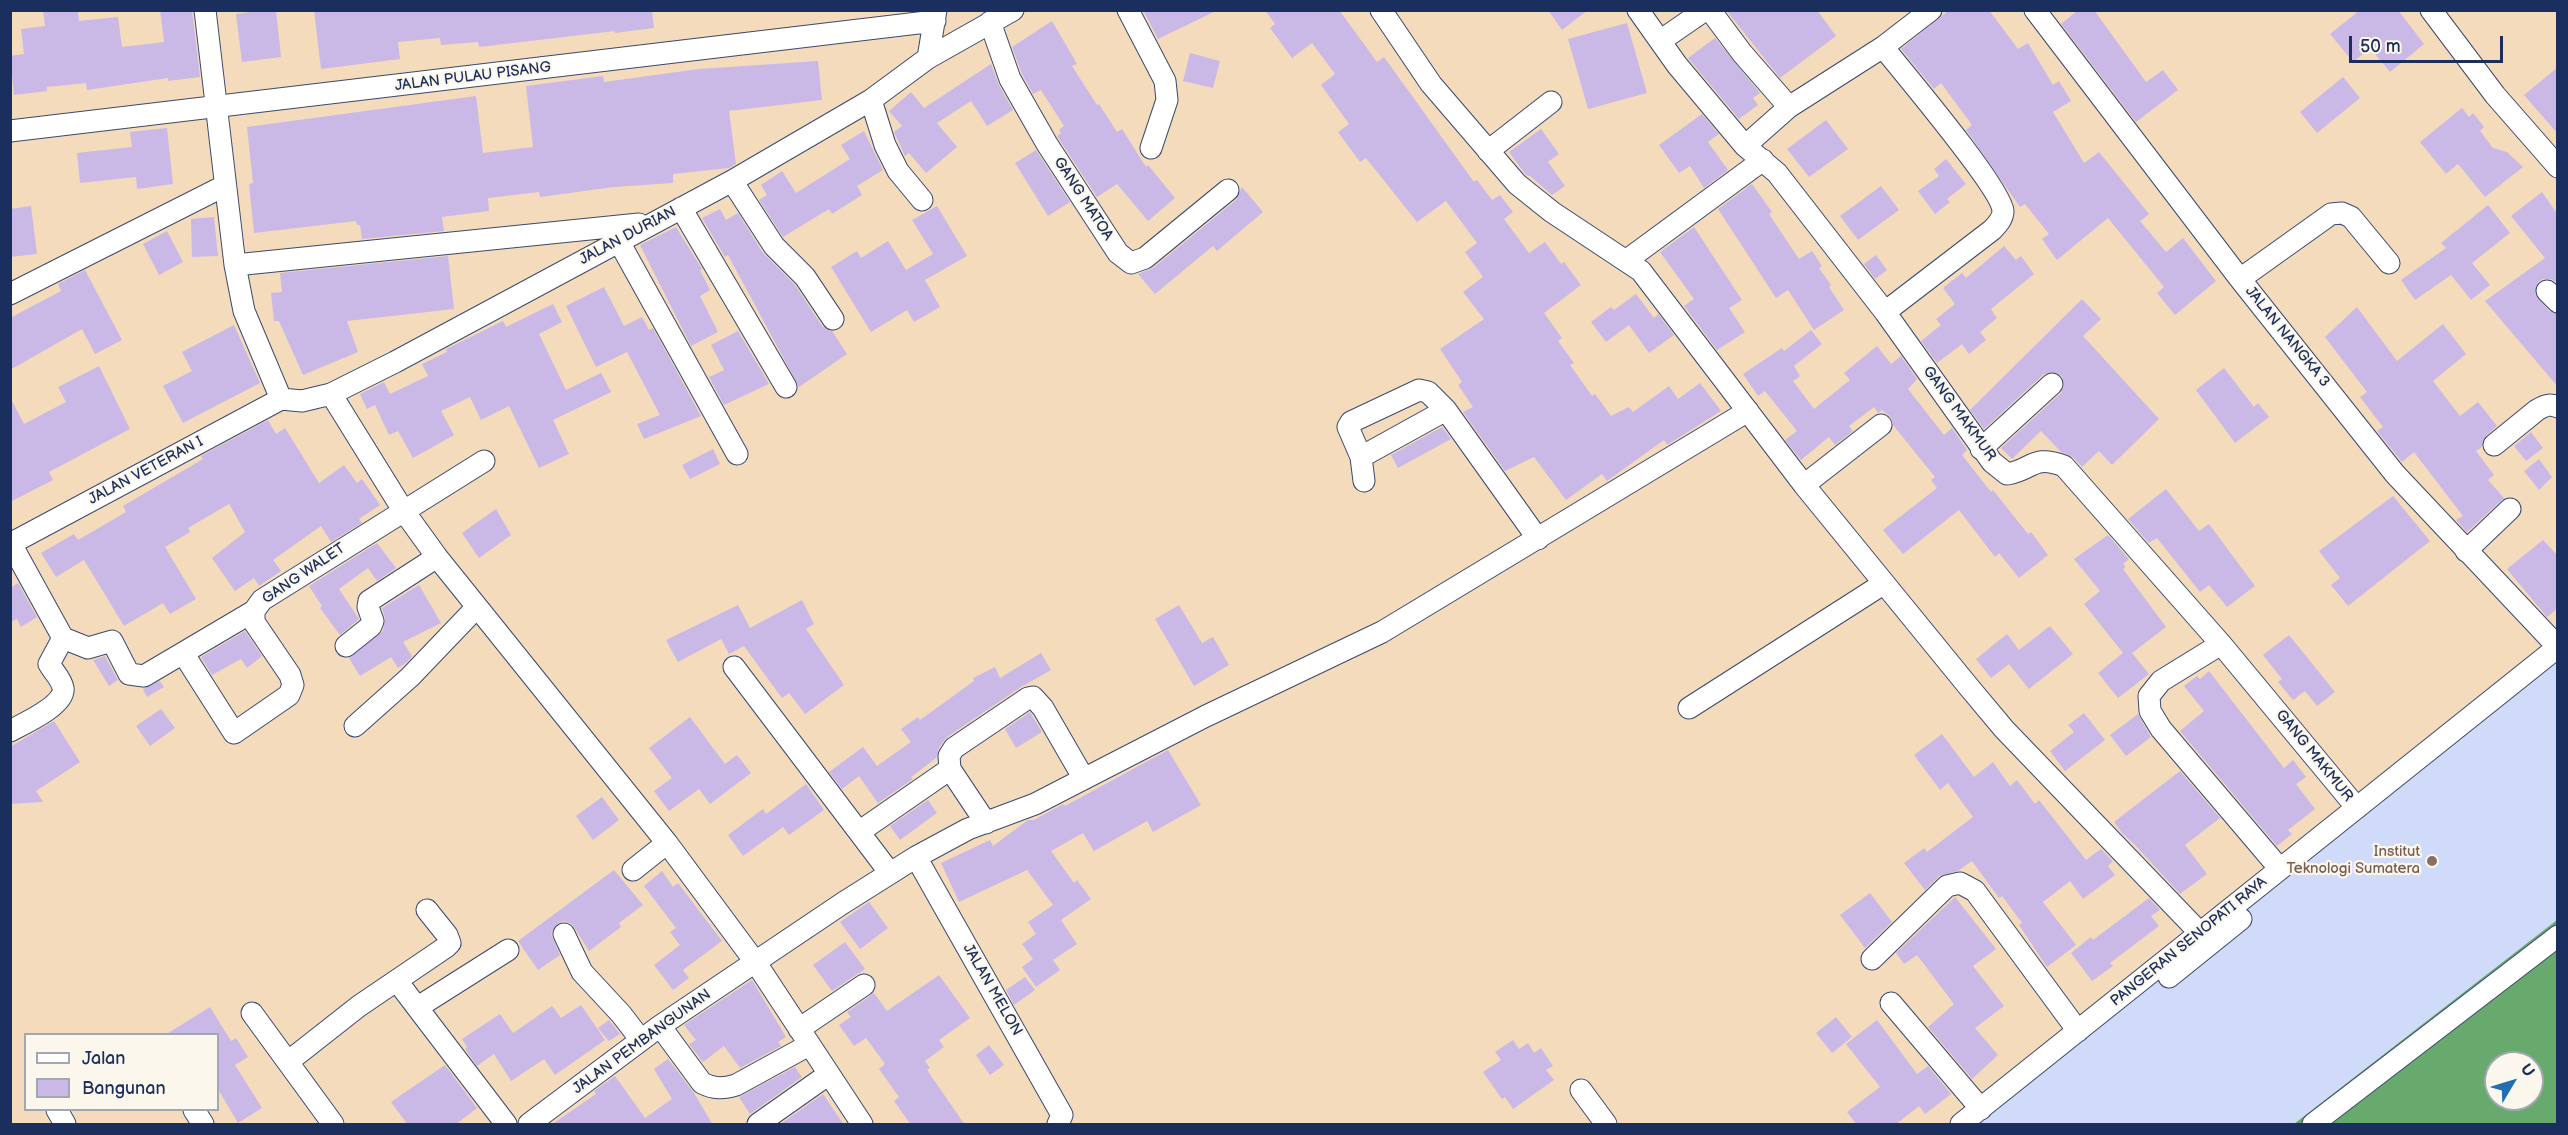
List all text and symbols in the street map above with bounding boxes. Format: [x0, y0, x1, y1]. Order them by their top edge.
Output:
scale bar [2352, 24, 2506, 62]
text: 50 m [2360, 36, 2401, 57]
street label: JALAN PULAU PISANG [394, 58, 552, 96]
street label: GANG MATOA [1049, 154, 1117, 244]
street label: JALAN DURIAN [576, 203, 680, 269]
street label: JALAN NANGKA 3 [2241, 283, 2333, 391]
street label: GANG MAKMUR [1918, 363, 2000, 465]
street label: JALAN VETERAN I [86, 433, 206, 509]
street label: GANG WALET [259, 540, 349, 608]
street label: GANG MAKMUR [2271, 706, 2357, 806]
place label: Institut Teknologi Sumatera [2286, 843, 2420, 878]
marker: Institut Teknologi Sumatera [2425, 854, 2439, 868]
street label: PANGERAN SENOPATI RAYA [2107, 873, 2271, 1011]
street label: JALAN MELON [958, 941, 1026, 1039]
street label: JALAN PEMBANGUNAN [569, 986, 715, 1098]
legend [24, 1033, 219, 1111]
text: Jalan [82, 1048, 125, 1069]
north arrow [2484, 1051, 2544, 1111]
text: U [2516, 1060, 2538, 1081]
text: Bangunan [82, 1078, 166, 1099]

